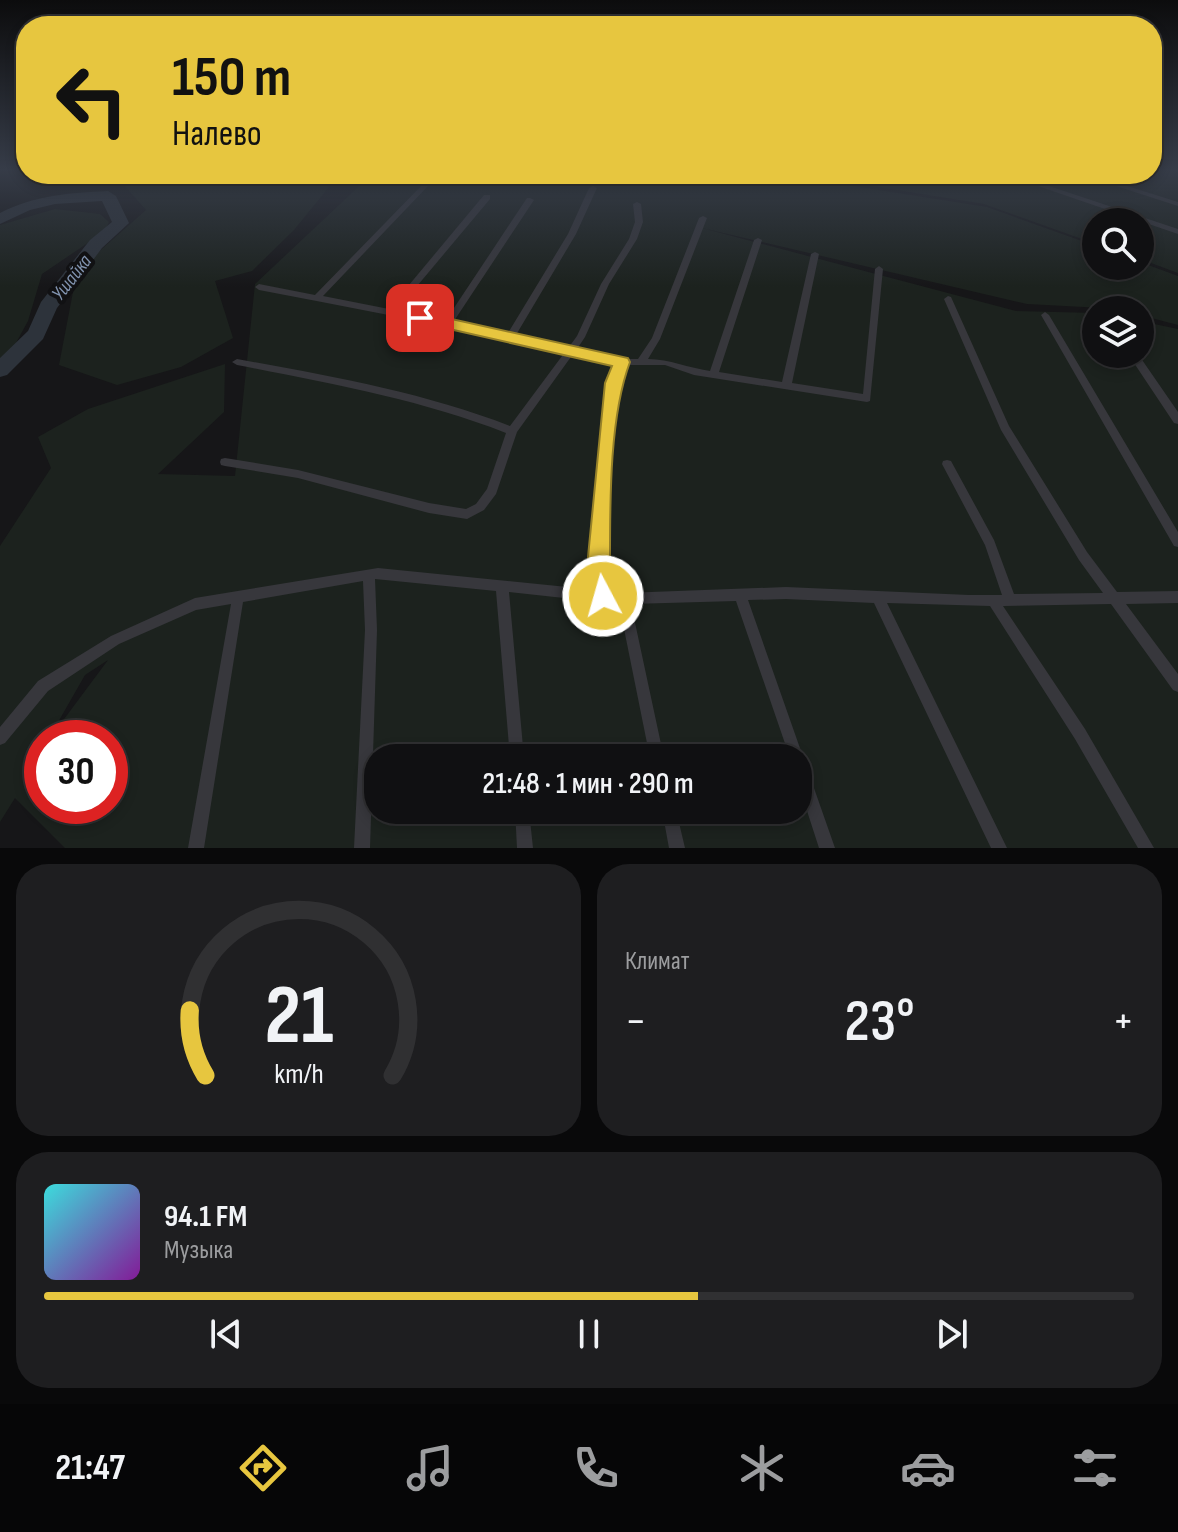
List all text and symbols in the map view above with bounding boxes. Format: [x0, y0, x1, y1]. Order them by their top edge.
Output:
text: 150 m [172, 45, 291, 112]
icon: left [40, 48, 144, 152]
text: Налево [172, 113, 262, 156]
map controls [1082, 208, 1154, 368]
button: search [1082, 208, 1154, 280]
water label: Ушайка [47, 250, 97, 305]
pin [386, 284, 454, 352]
icon: arrive [398, 296, 442, 340]
button: layers [1082, 296, 1154, 368]
position arrow [561, 554, 645, 638]
speed limit sign: 30 [24, 720, 128, 824]
text: 21:48 · 1 мин · 290 m [482, 766, 694, 802]
text: Климат [625, 946, 689, 977]
text: 21 [264, 967, 333, 1067]
text: 23° [844, 986, 915, 1058]
text: − [625, 995, 647, 1048]
text: + [1112, 995, 1134, 1048]
text: km/h [274, 1057, 323, 1092]
text: 94.1 FM [164, 1199, 247, 1235]
text: Музыка [164, 1235, 233, 1266]
icon: previous [204, 1312, 248, 1356]
icon: pause [567, 1312, 611, 1356]
icon: next [930, 1312, 974, 1356]
icon: directions [235, 1440, 291, 1496]
icon: music [402, 1440, 458, 1496]
icon: phone [568, 1440, 624, 1496]
icon: climate [734, 1440, 790, 1496]
icon: car [900, 1440, 956, 1496]
icon: filters [1067, 1440, 1123, 1496]
text: 21:47 [55, 1447, 125, 1490]

